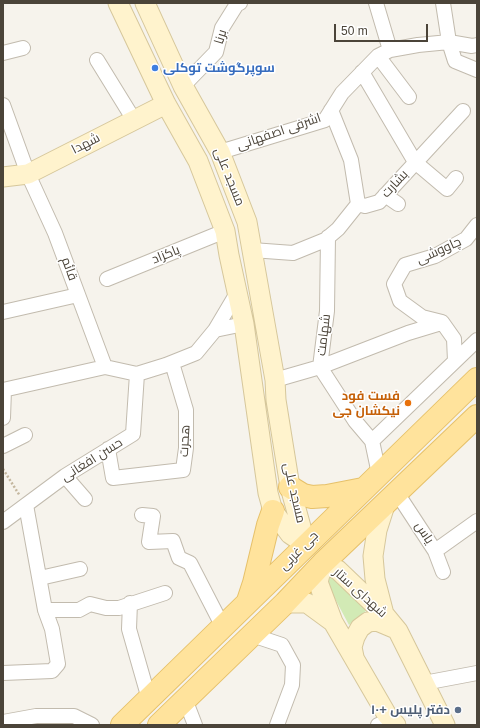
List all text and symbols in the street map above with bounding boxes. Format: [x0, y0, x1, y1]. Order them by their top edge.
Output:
scale bar [336, 16, 430, 42]
text: 50 m [341, 24, 368, 38]
street label: برنا [211, 28, 231, 46]
place label: سوپرگوشت توکلی [163, 60, 275, 76]
marker: سوپرگوشت توکلی [150, 63, 160, 73]
street label: اشرفی اصفهانی [235, 110, 323, 154]
street label: شهدا [69, 130, 103, 158]
street label: مسجد علی [210, 146, 248, 208]
street label: بشارت [378, 167, 412, 201]
street label: چاووشی [414, 234, 464, 268]
street label: پاکزاد [150, 242, 182, 268]
street label: قائم [58, 255, 80, 283]
street label: شهامت [314, 313, 334, 357]
place label: فست فود نیکشان جی [332, 388, 400, 419]
marker: فست فود نیکشان جی [403, 398, 413, 408]
street label: هجرت [176, 424, 194, 458]
street label: حسن افغانی [58, 435, 126, 485]
street label: مسجد علی [280, 461, 308, 525]
street label: یاس [411, 519, 437, 547]
street label: جی غربی [276, 528, 322, 574]
street label: شهدای ستار [330, 565, 390, 621]
place label: دفتر پلیس +۱۰ [371, 702, 450, 718]
marker: دفتر پلیس +۱۰ [453, 705, 463, 715]

